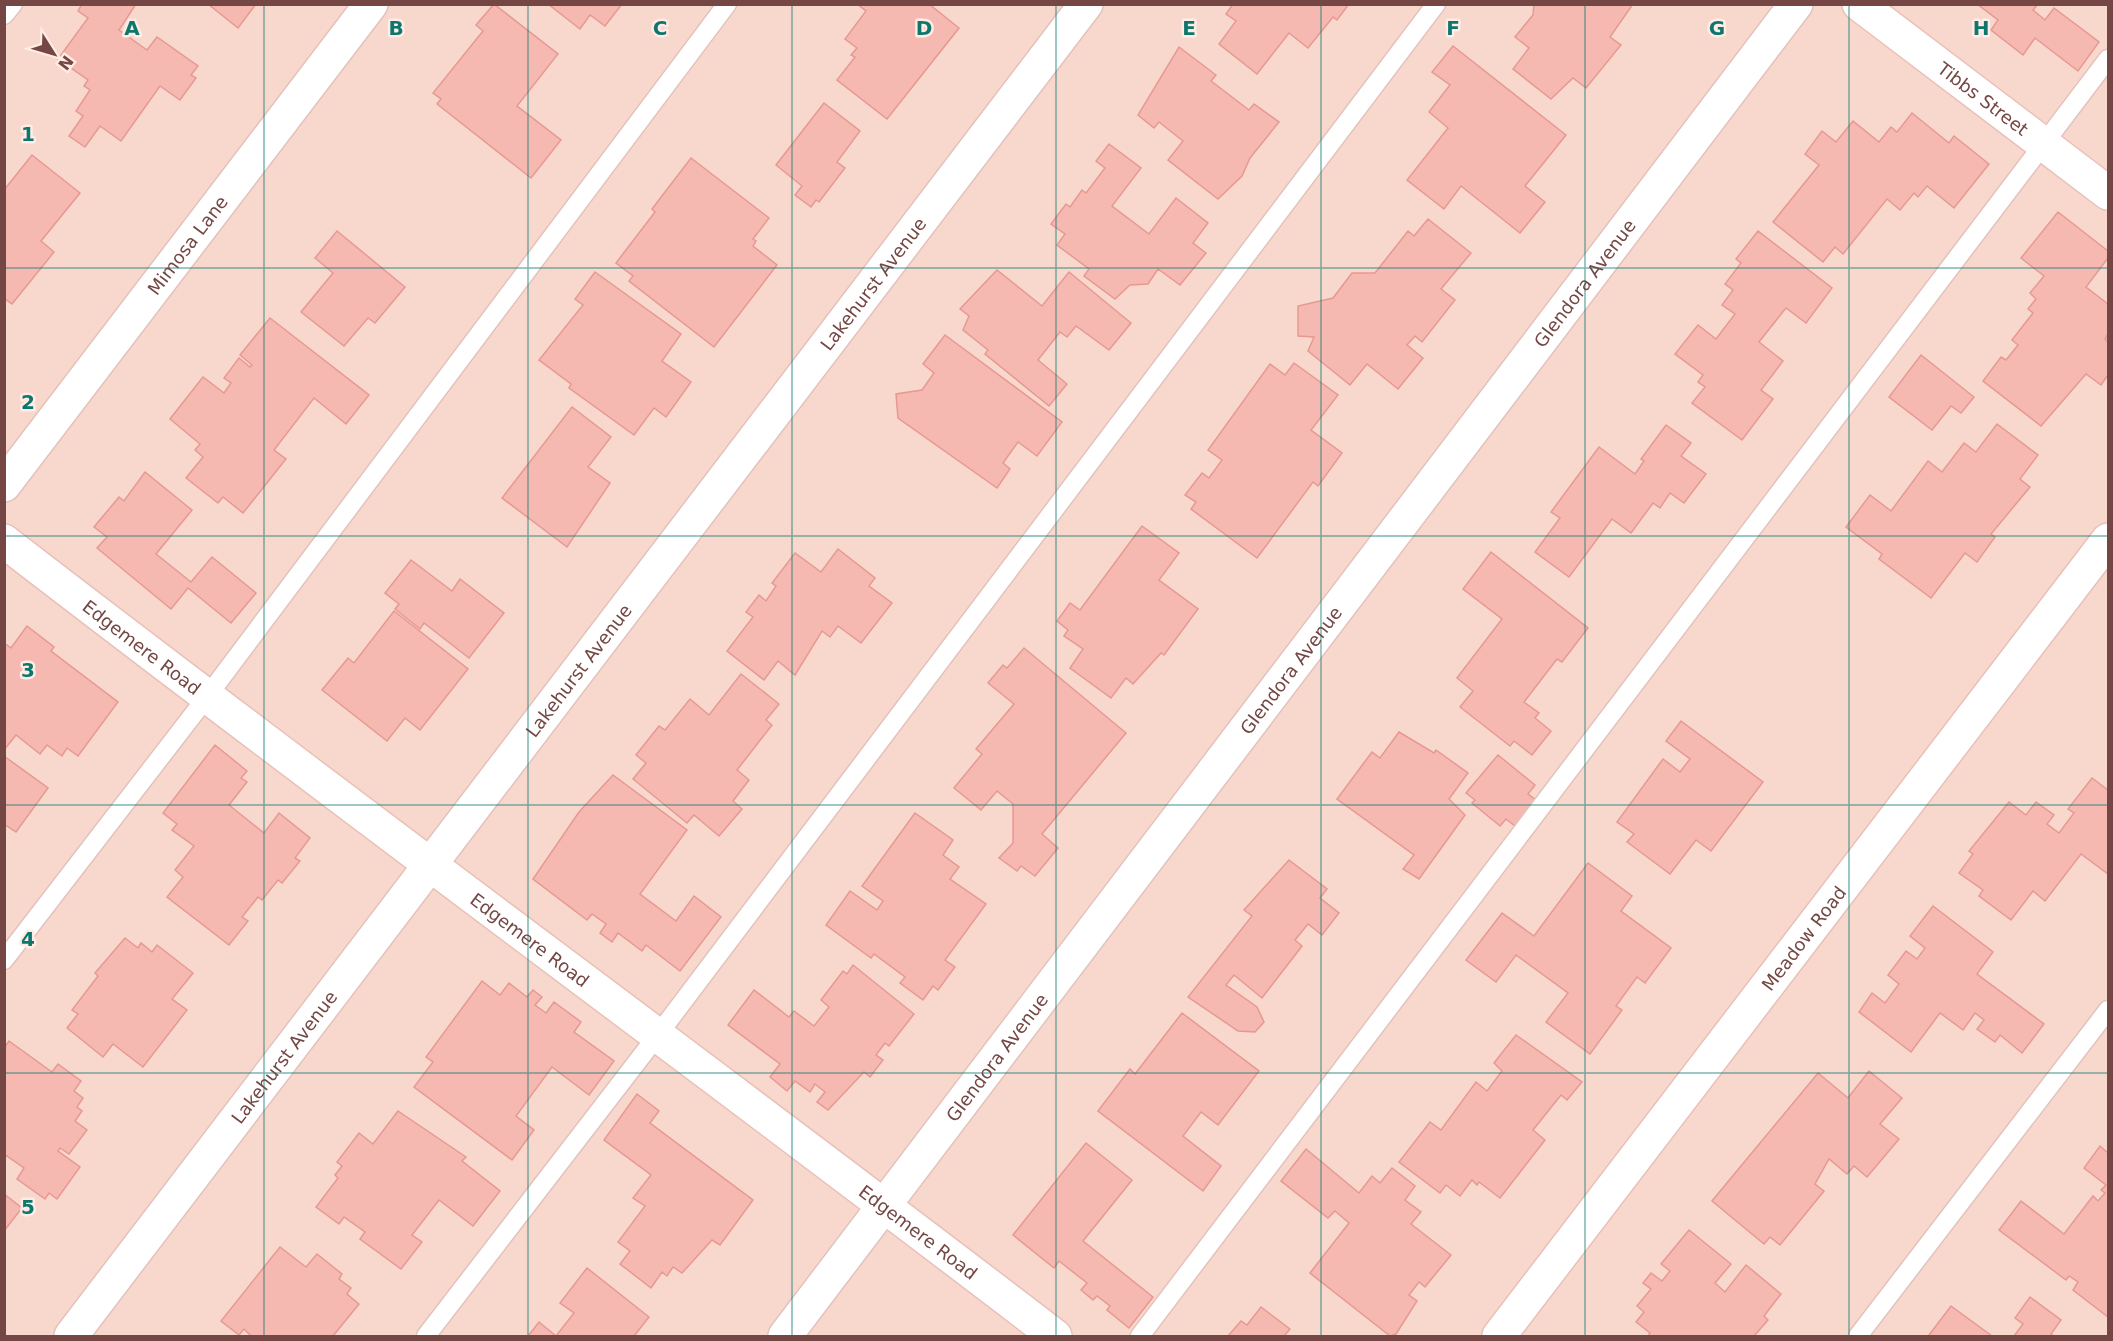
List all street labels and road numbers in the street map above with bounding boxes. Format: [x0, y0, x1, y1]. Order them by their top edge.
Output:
street label: Tibbs Street [1933, 57, 2033, 139]
street label: Mimosa Lane [143, 191, 232, 299]
street label: Lakehurst Avenue [816, 213, 930, 354]
street label: Glendora Avenue [1529, 215, 1639, 351]
street label: Edgemere Road [79, 595, 205, 699]
street label: Lakehurst Avenue [521, 600, 636, 741]
street label: Glendora Avenue [1235, 602, 1346, 738]
street label: Meadow Road [1757, 882, 1850, 994]
street label: Edgemere Road [467, 888, 594, 991]
street label: Lakehurst Avenue [227, 986, 341, 1127]
street label: Glendora Avenue [941, 989, 1052, 1125]
street label: Edgemere Road [855, 1180, 982, 1283]

